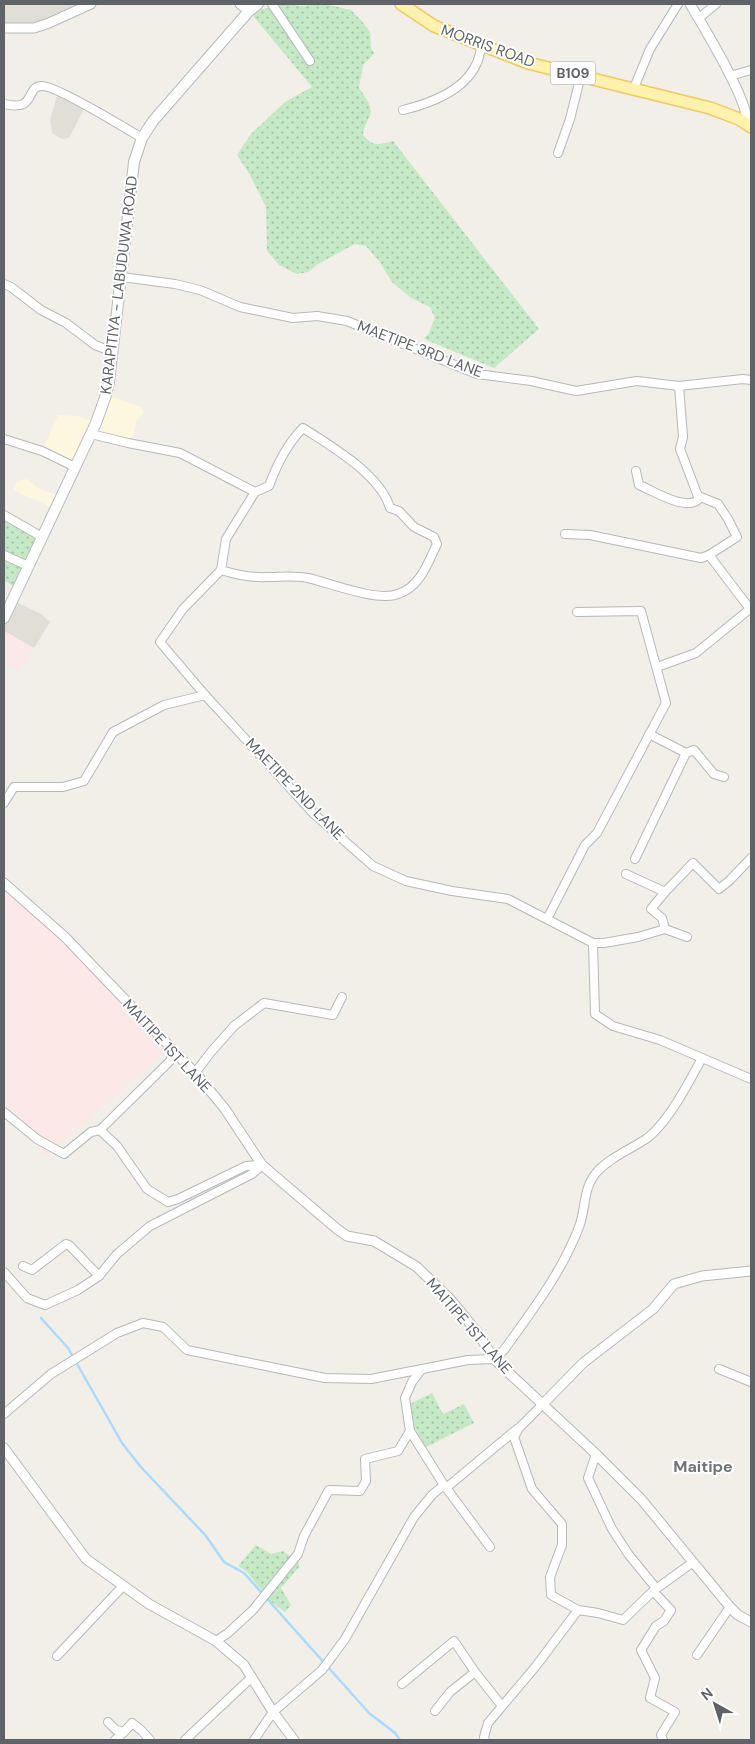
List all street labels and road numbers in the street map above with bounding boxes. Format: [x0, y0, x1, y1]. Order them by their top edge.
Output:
street label: MORRIS ROAD [438, 20, 538, 72]
road number: B109 [550, 62, 596, 84]
street label: KARAPITIYA - LABUDUWA ROAD [96, 175, 142, 395]
street label: MAETIPE 3RD LANE [354, 316, 486, 382]
street label: MAETIPE 2ND LANE [241, 734, 349, 844]
street label: MAITIPE 1ST LANE [118, 995, 216, 1097]
street label: MAITIPE 1ST LANE [422, 1274, 516, 1378]

